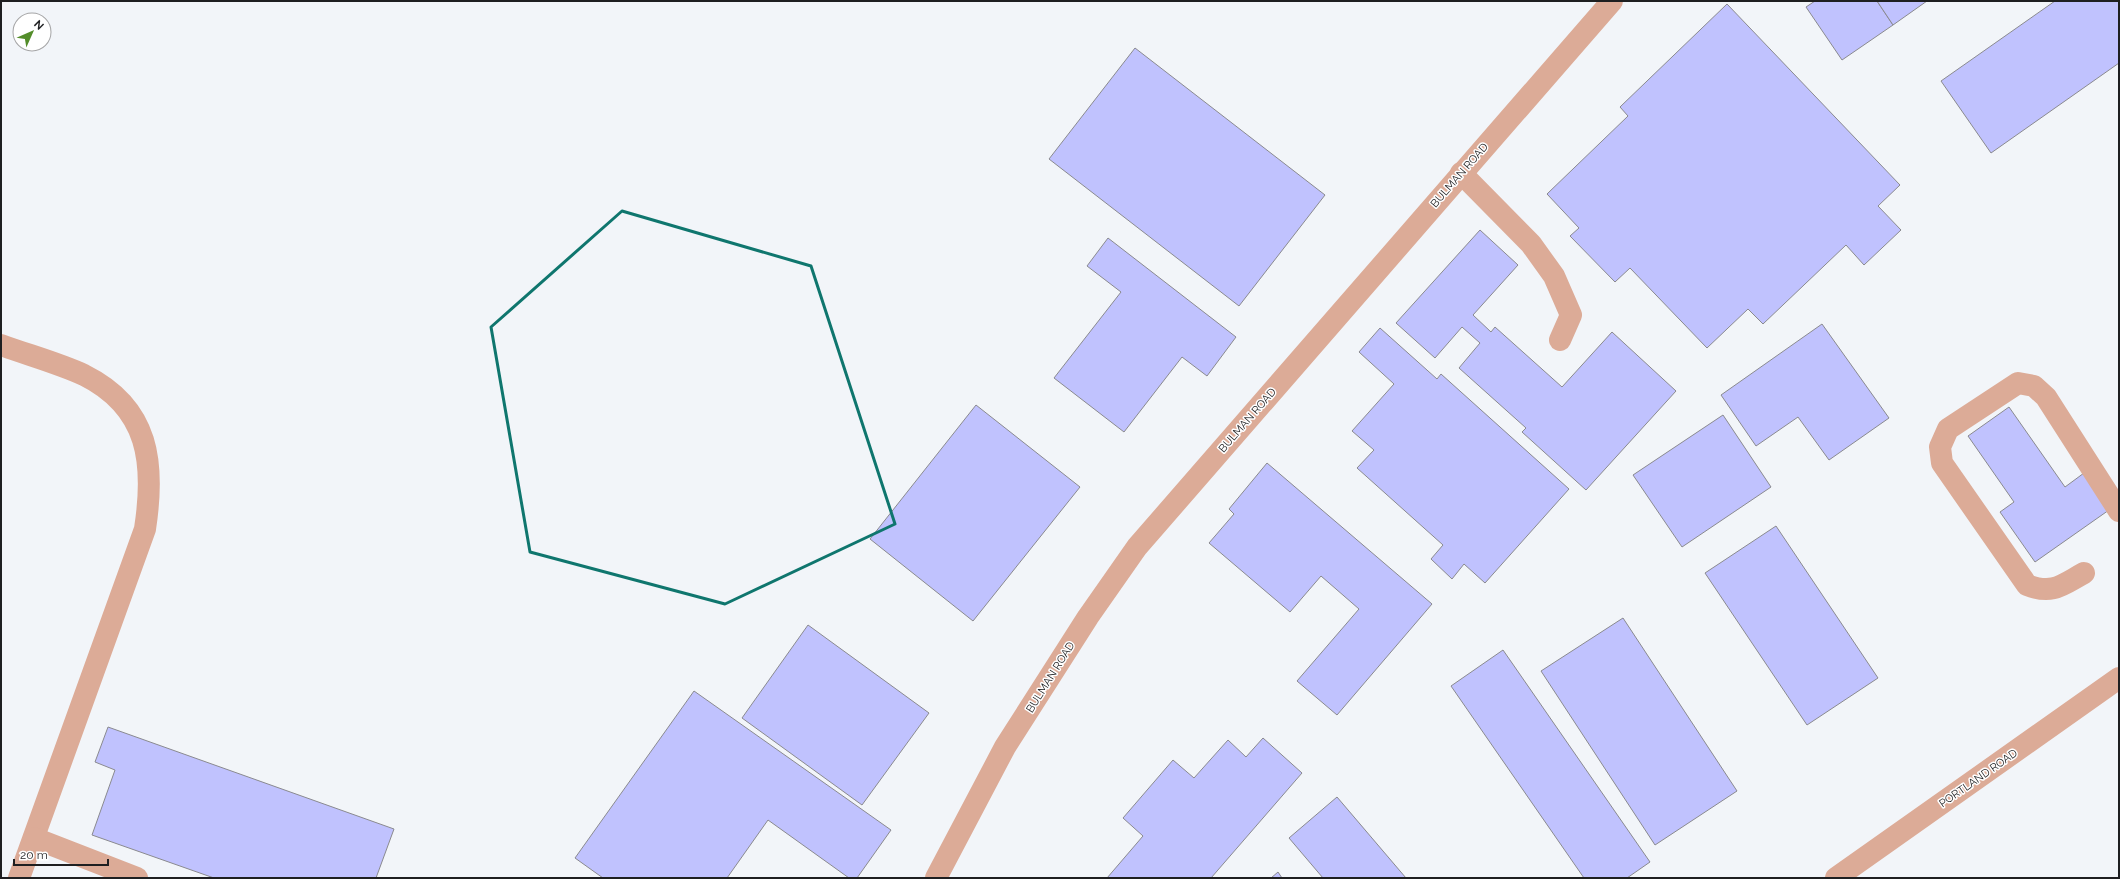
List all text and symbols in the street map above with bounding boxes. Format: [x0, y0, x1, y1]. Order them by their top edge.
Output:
north arrow [12, 12, 52, 52]
text: N [31, 18, 46, 33]
street label: BULMAN ROAD [1428, 140, 1491, 210]
street label: BULMAN ROAD [1216, 385, 1279, 455]
street label: BULMAN ROAD [1023, 639, 1077, 715]
street label: PORTLAND ROAD [1937, 747, 2020, 810]
scale bar [14, 841, 108, 867]
text: 20 m [20, 848, 48, 862]

